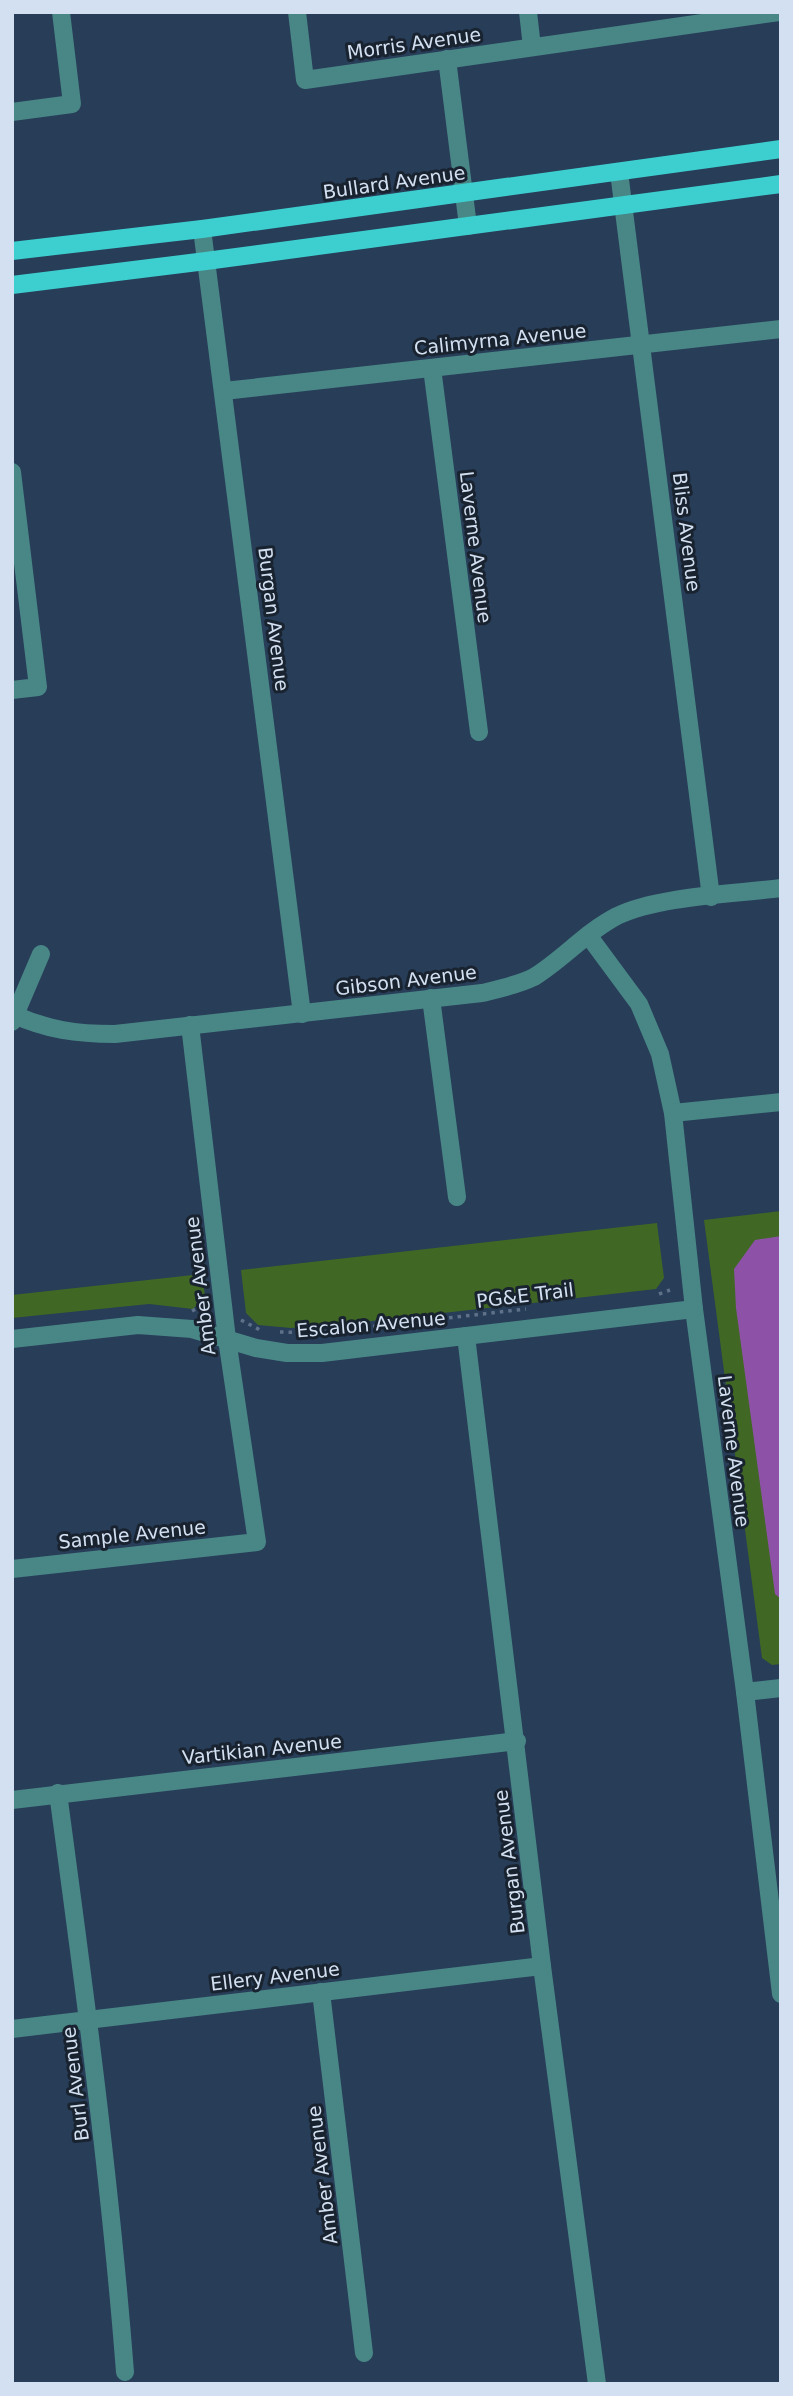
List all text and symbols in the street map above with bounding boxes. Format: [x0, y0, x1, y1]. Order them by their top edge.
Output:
street label: Morris Avenue [346, 23, 482, 63]
street label: Bullard Avenue [321, 161, 467, 203]
street label: Calimyrna Avenue [413, 319, 587, 359]
street label: Laverne Avenue [456, 470, 496, 624]
street label: Bliss Avenue [669, 471, 705, 593]
street label: Burgan Avenue [254, 546, 294, 692]
street label: Gibson Avenue [334, 960, 478, 1000]
street label: Amber Avenue [181, 1215, 219, 1357]
street label: PG&E Trail [475, 1278, 575, 1312]
street label: Escalon Avenue [296, 1307, 446, 1341]
street label: Laverne Avenue [714, 1374, 754, 1528]
street label: Sample Avenue [57, 1515, 207, 1553]
street label: Vartikian Avenue [181, 1730, 343, 1768]
street label: Burgan Avenue [489, 1789, 529, 1935]
street label: Ellery Avenue [209, 1957, 341, 1995]
street label: Burl Avenue [57, 2026, 93, 2142]
street label: Amber Avenue [303, 2104, 341, 2246]

